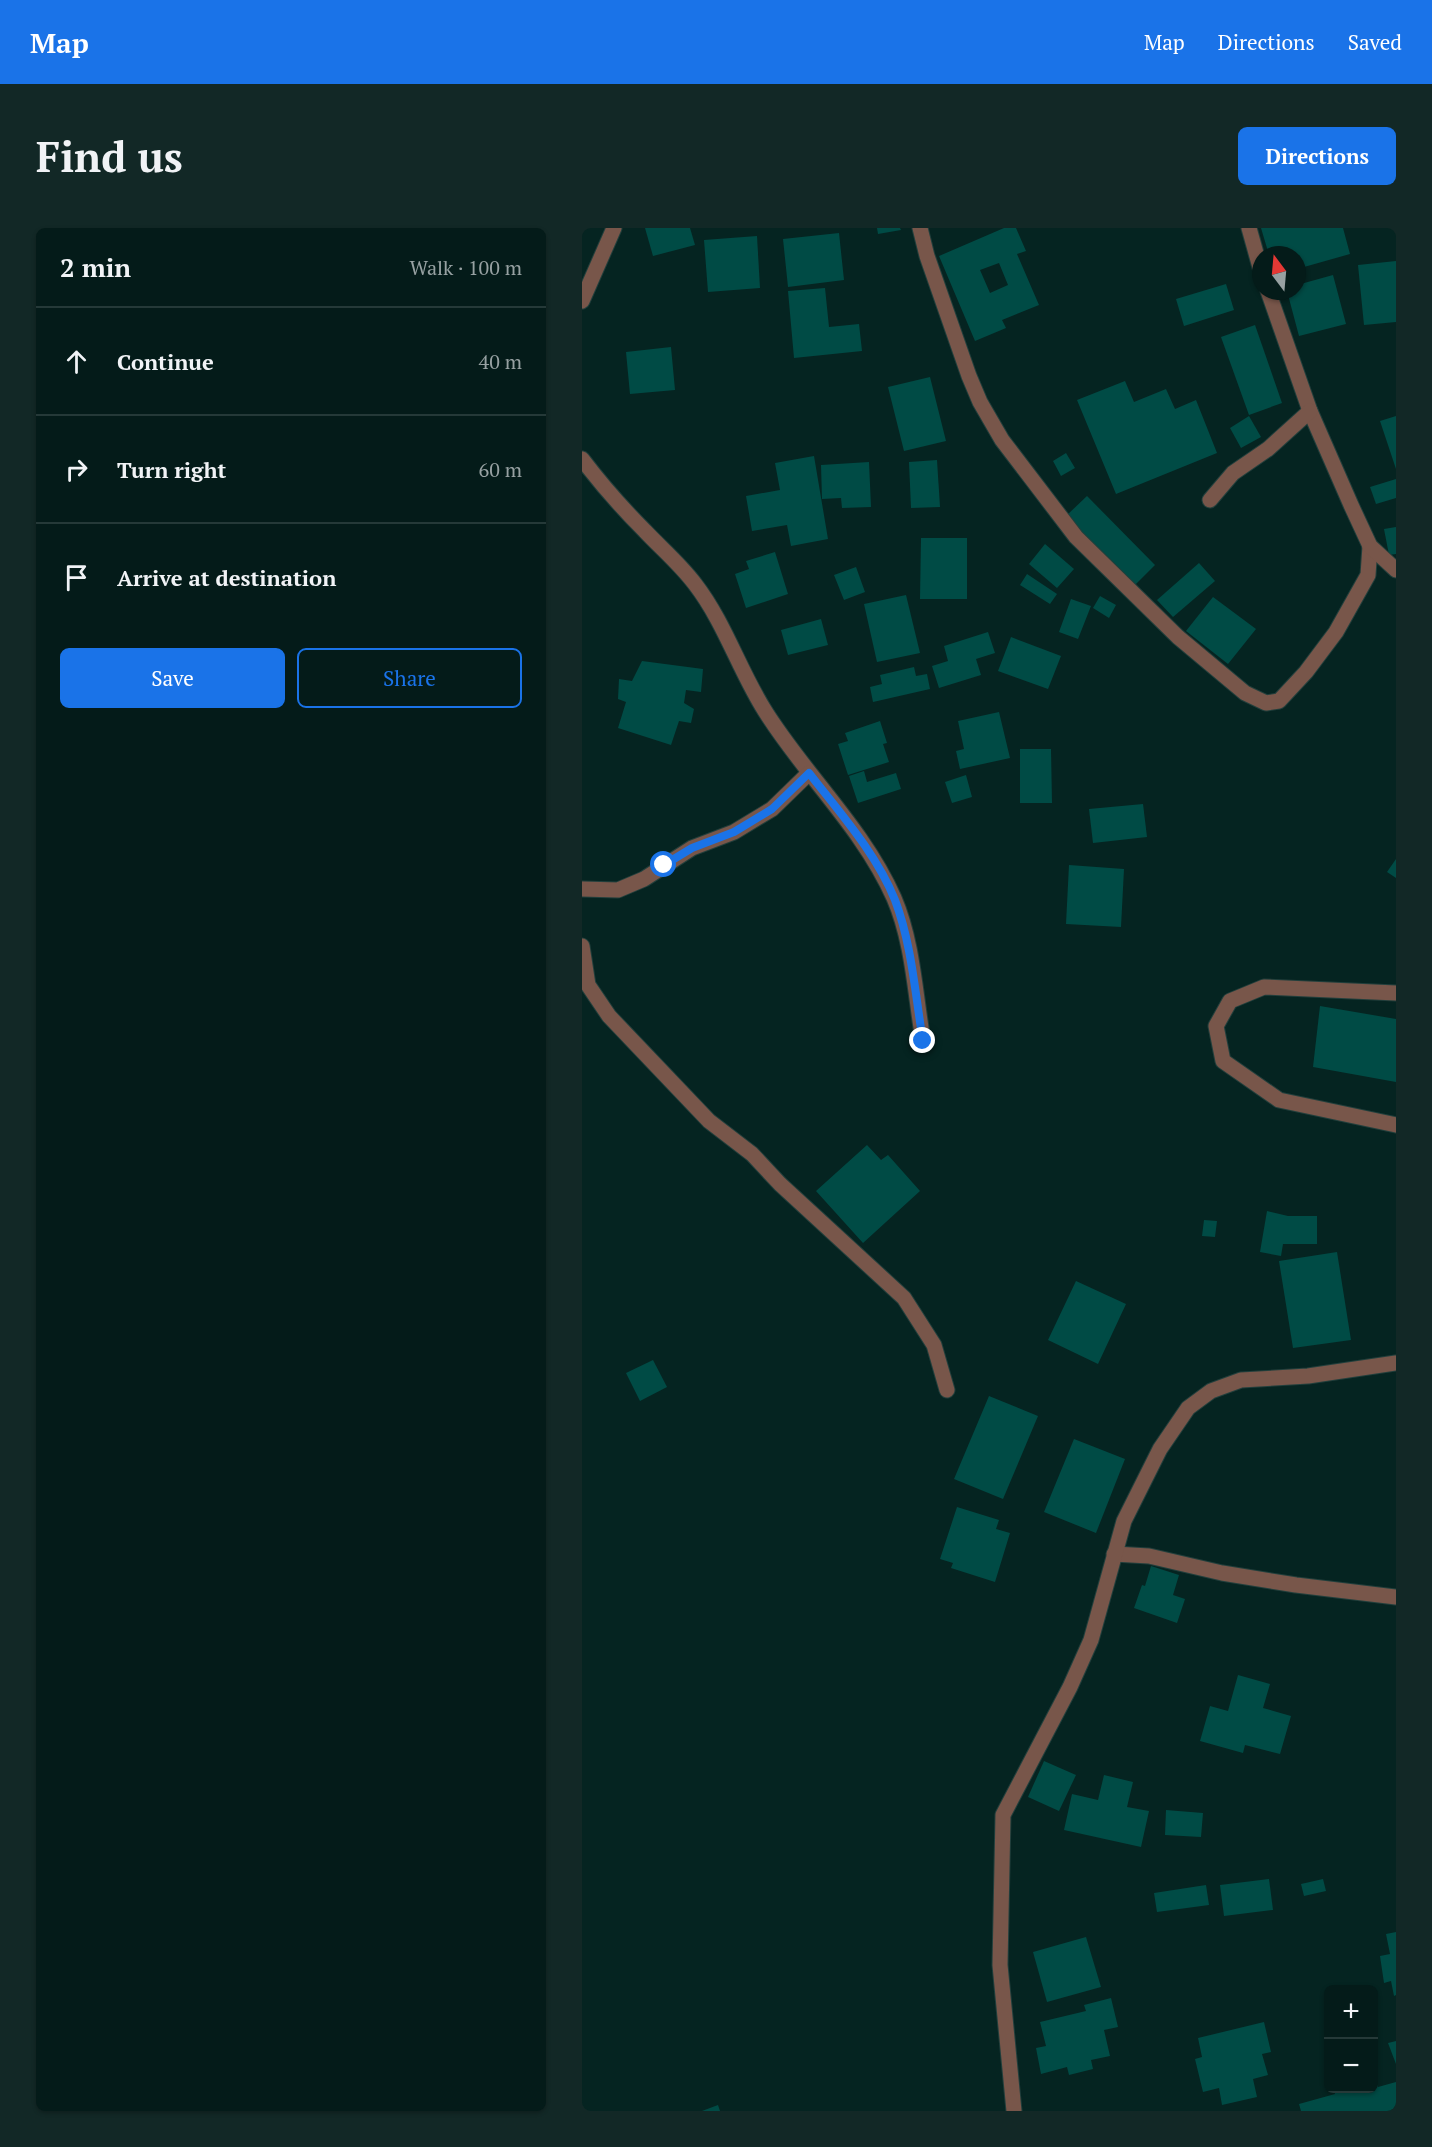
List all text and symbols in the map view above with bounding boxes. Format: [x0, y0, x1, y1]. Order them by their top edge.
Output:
text: Map [30, 24, 89, 61]
text: Map [1144, 28, 1185, 56]
text: Directions [1218, 28, 1315, 56]
text: Saved [1348, 28, 1402, 56]
button: Directions [1238, 127, 1396, 185]
text: Find us [36, 128, 183, 184]
north arrow [1252, 246, 1306, 300]
text: 2 min [60, 250, 131, 284]
text: Walk · 100 m [410, 254, 522, 281]
icon: ahead [60, 345, 93, 378]
text: Continue [117, 347, 214, 376]
text: 40 m [479, 348, 522, 375]
icon: right [60, 453, 93, 486]
text: Turn right [117, 455, 226, 484]
text: 60 m [479, 456, 522, 483]
icon: arrive [60, 561, 93, 594]
text: Arrive at destination [117, 563, 336, 592]
button: Save [60, 648, 285, 708]
button: Share [297, 648, 522, 708]
route start [650, 851, 676, 877]
route end [909, 1027, 935, 1053]
map controls [1324, 1985, 1378, 2093]
button: + [1324, 1985, 1378, 2039]
button: − [1324, 2039, 1378, 2093]

